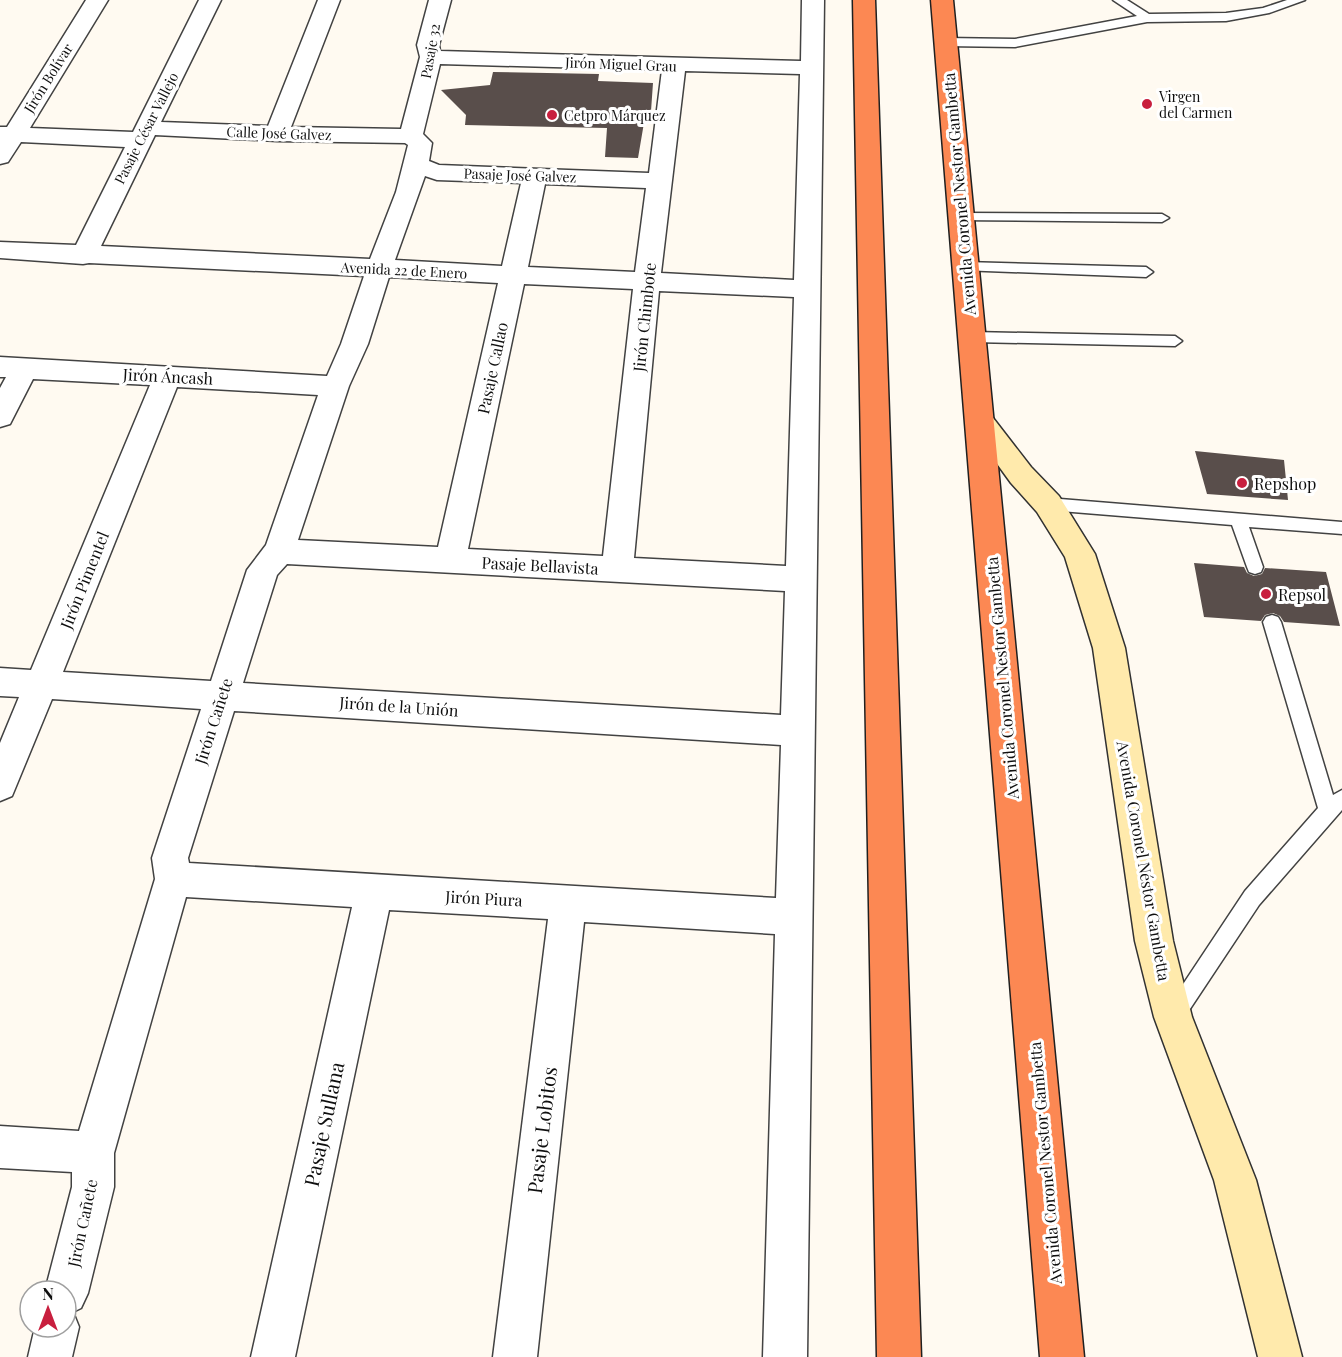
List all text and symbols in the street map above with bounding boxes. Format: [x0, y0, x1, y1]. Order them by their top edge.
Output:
street label: Pasaje 32 [416, 22, 444, 80]
street label: Jirón Bolívar [19, 39, 77, 117]
street label: Jirón Miguel Grau [564, 53, 677, 75]
street label: Pasaje César Vallejo [110, 69, 182, 187]
street label: Avenida Coronel Nestor Gambetta [938, 72, 980, 317]
place label: Virgen del Carmen [1158, 87, 1233, 122]
marker: Virgen del Carmen [1140, 97, 1154, 111]
place label: Cetpro Márquez [564, 106, 666, 125]
marker: Cetpro Márquez [545, 108, 559, 122]
street label: Calle José Galvez [226, 122, 332, 144]
street label: Pasaje José Galvez [463, 164, 577, 186]
street label: Avenida 22 de Enero [339, 257, 468, 283]
street label: Jirón Chimbote [628, 261, 660, 374]
street label: Pasaje Callao [472, 320, 512, 416]
street label: Jirón Áncash [121, 363, 214, 389]
place label: Repshop [1254, 473, 1316, 494]
marker: Repshop [1235, 476, 1249, 490]
street label: Jirón Pimentel [55, 528, 113, 633]
street label: Pasaje Bellavista [481, 551, 599, 579]
street label: Avenida Coronel Nestor Gambetta [981, 556, 1023, 801]
place label: Repsol [1278, 584, 1327, 605]
marker: Repsol [1259, 587, 1273, 601]
street label: Jirón Cañete [189, 675, 237, 768]
street label: Jirón de la Unión [338, 691, 460, 721]
street label: Avenida Coronel Néstor Gambetta [1112, 738, 1175, 983]
street label: Jirón Piura [444, 885, 523, 911]
street label: Avenida Coronel Nestor Gambetta [1024, 1041, 1066, 1286]
street label: Pasaje Sullana [297, 1059, 349, 1189]
street label: Pasaje Lobitos [520, 1065, 562, 1195]
street label: Jirón Cañete [62, 1177, 102, 1270]
north arrow [18, 1279, 78, 1339]
text: N [42, 1283, 54, 1304]

